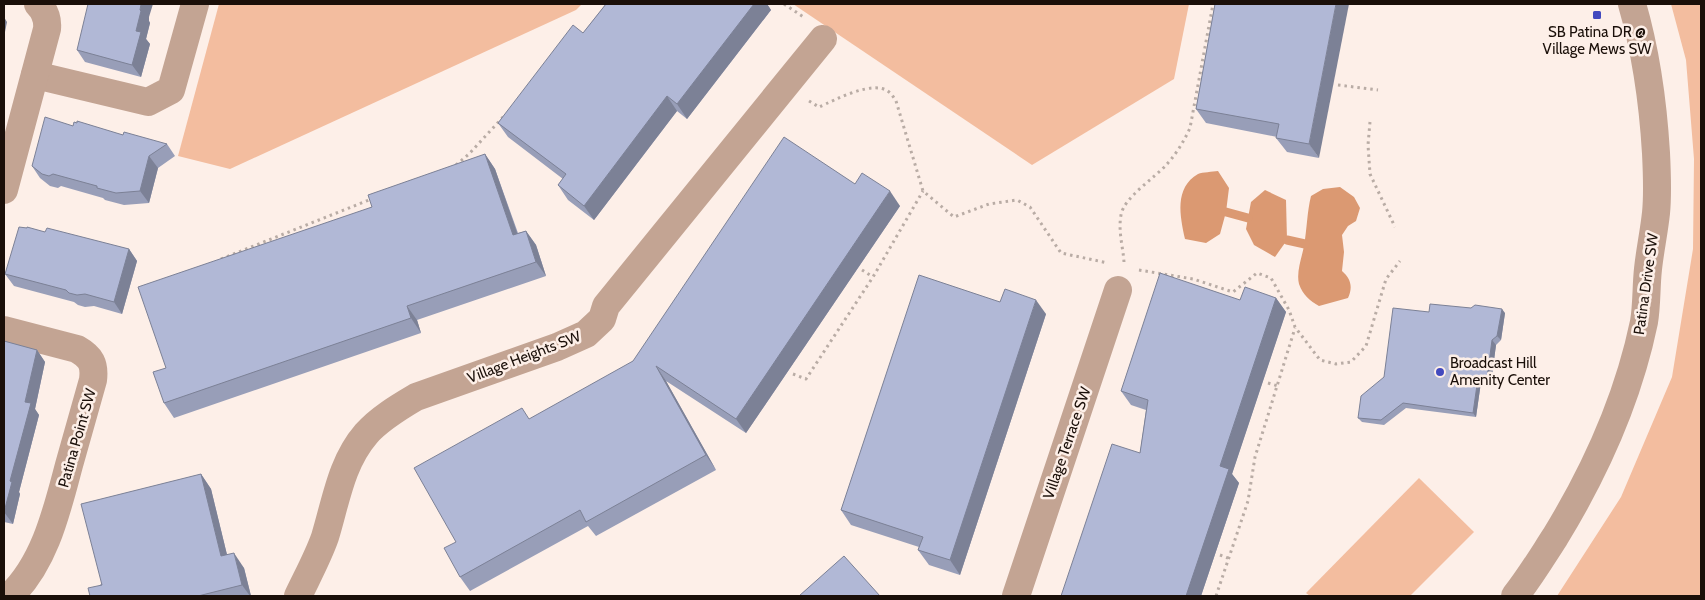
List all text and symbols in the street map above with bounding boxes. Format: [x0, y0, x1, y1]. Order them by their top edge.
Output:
marker: SB Patina DR @ Village Mews SW [1591, 9, 1603, 21]
place label: SB Patina DR @ Village Mews SW [1543, 23, 1652, 58]
street label: Patina Drive SW [1630, 231, 1662, 336]
street label: Village Heights SW [465, 327, 584, 387]
place label: Broadcast Hill Amenity Center [1450, 354, 1550, 389]
marker: Broadcast Hill Amenity Center [1434, 366, 1446, 378]
street label: Village Terrace SW [1039, 384, 1095, 502]
street label: Patina Point SW [54, 386, 100, 490]

